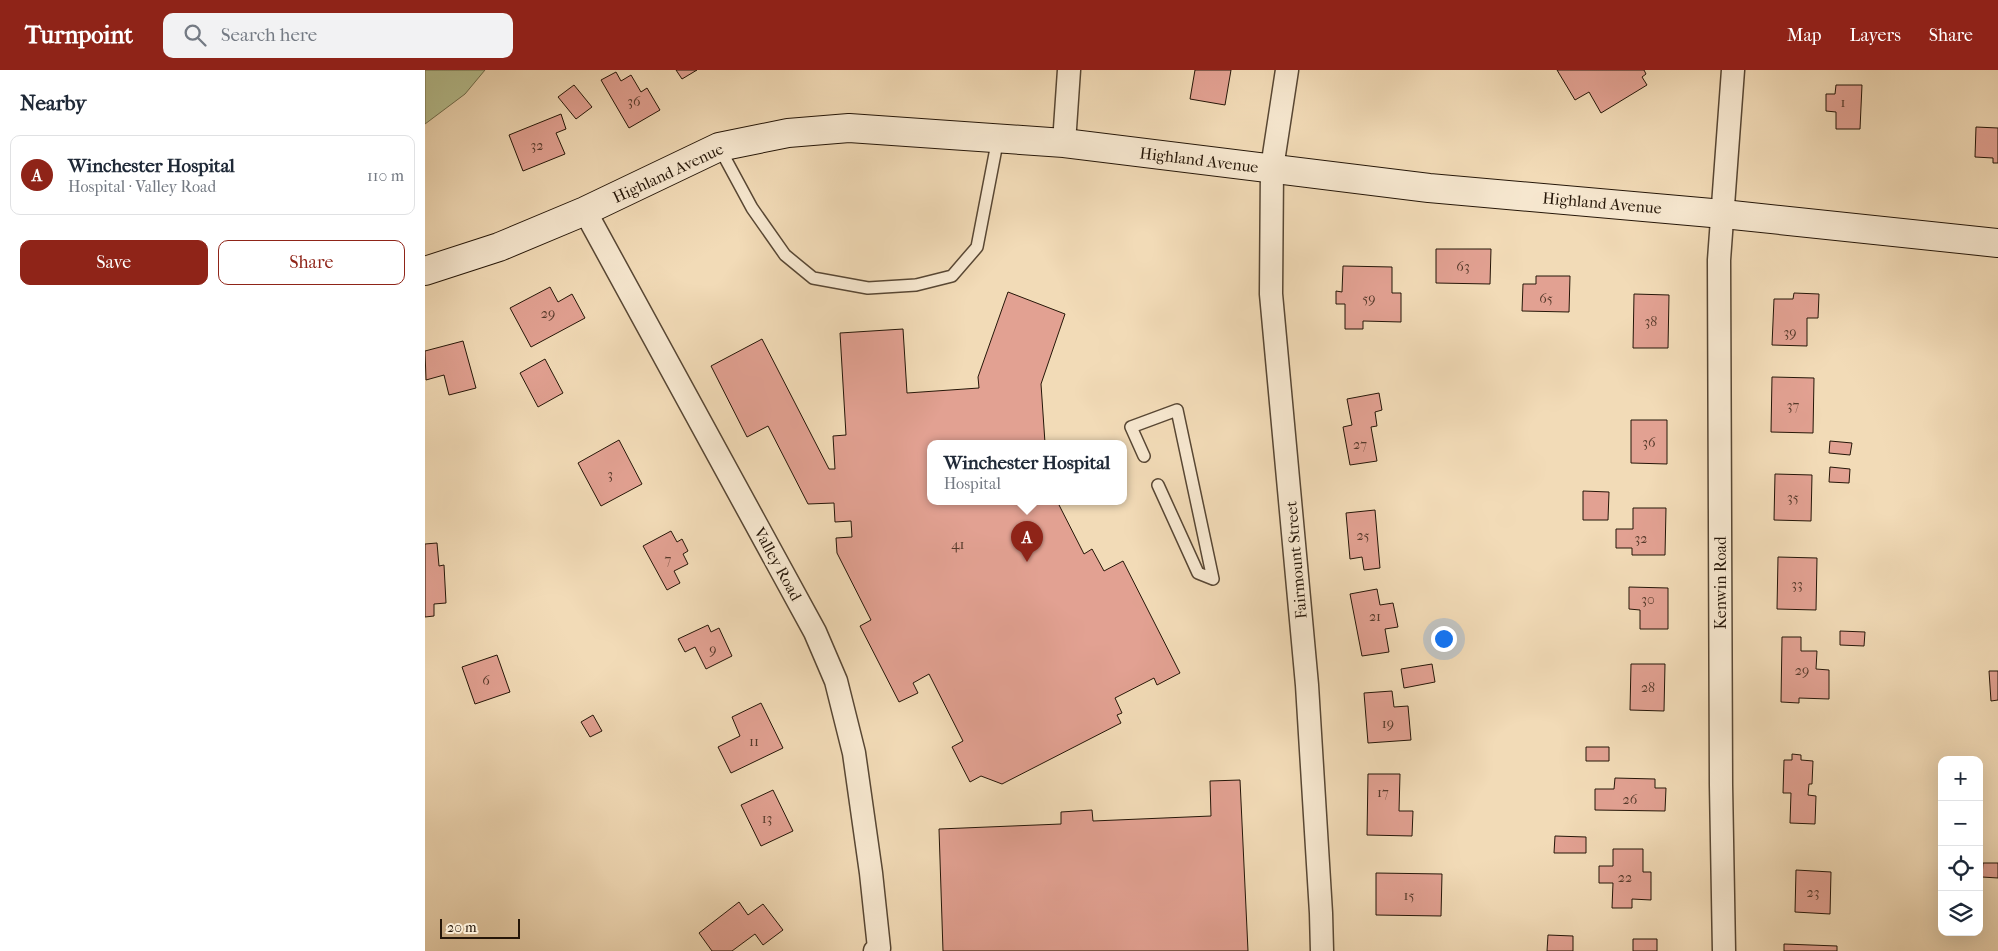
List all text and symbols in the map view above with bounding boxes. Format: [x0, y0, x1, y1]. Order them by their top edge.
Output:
search box [163, 13, 513, 58]
text: Turnpoint [25, 21, 133, 49]
icon: search [181, 21, 209, 49]
text: Search here [221, 24, 317, 46]
text: Map [1787, 25, 1821, 46]
text: Layers [1849, 25, 1901, 46]
text: Share [1929, 25, 1973, 46]
text: Nearby [20, 91, 86, 115]
house number: 36 [627, 93, 641, 110]
house number: 1 [1841, 94, 1846, 111]
house number: 32 [531, 137, 543, 154]
street label: Highland Avenue [610, 139, 726, 207]
street label: Highland Avenue [1138, 143, 1260, 177]
text: Winchester Hospital [68, 155, 235, 177]
text: A [32, 166, 42, 185]
text: 110 m [367, 166, 404, 185]
text: Hospital · Valley Road [68, 177, 216, 196]
street label: Highland Avenue [1542, 188, 1663, 218]
button: Save [20, 240, 208, 285]
button: Share [218, 240, 405, 285]
house number: 63 [1456, 258, 1470, 275]
house number: 59 [1362, 290, 1376, 307]
house number: 65 [1539, 290, 1553, 307]
house number: 29 [541, 305, 555, 322]
house number: 38 [1645, 313, 1657, 330]
house number: 39 [1783, 324, 1797, 341]
house number: 37 [1787, 397, 1799, 414]
house number: 36 [1642, 434, 1656, 451]
house number: 27 [1353, 436, 1367, 453]
popup [927, 440, 1127, 505]
text: Winchester Hospital [944, 452, 1110, 474]
house number: 3 [607, 466, 613, 483]
text: Hospital [944, 474, 1001, 493]
house number: 35 [1787, 489, 1799, 506]
street label: Fairmount Street [1281, 500, 1311, 620]
pin: A [1011, 521, 1043, 562]
street label: Valley Road [750, 523, 806, 604]
house number: 25 [1356, 527, 1370, 544]
house number: 32 [1635, 530, 1647, 547]
house number: 41 [951, 536, 965, 553]
street label: Kenwin Road [1711, 536, 1730, 630]
house number: 7 [665, 551, 672, 568]
house number: 33 [1791, 576, 1803, 593]
house number: 30 [1641, 591, 1655, 608]
house number: 21 [1369, 608, 1381, 625]
your location [1431, 626, 1457, 652]
house number: 9 [709, 641, 717, 658]
house number: 29 [1795, 662, 1809, 679]
house number: 6 [482, 672, 490, 689]
house number: 28 [1641, 679, 1655, 696]
house number: 19 [1382, 715, 1394, 732]
house number: 11 [749, 733, 759, 750]
map controls [1938, 756, 1983, 936]
button: + [1938, 756, 1983, 801]
house number: 17 [1377, 784, 1389, 801]
house number: 26 [1623, 791, 1638, 808]
button: − [1938, 801, 1983, 846]
house number: 13 [762, 810, 772, 827]
button: locate [1938, 846, 1983, 891]
house number: 22 [1618, 869, 1632, 886]
house number: 23 [1807, 884, 1819, 901]
house number: 15 [1404, 887, 1415, 904]
button: layers [1938, 891, 1983, 936]
scale bar [440, 916, 520, 939]
text: 20 m [447, 919, 477, 936]

